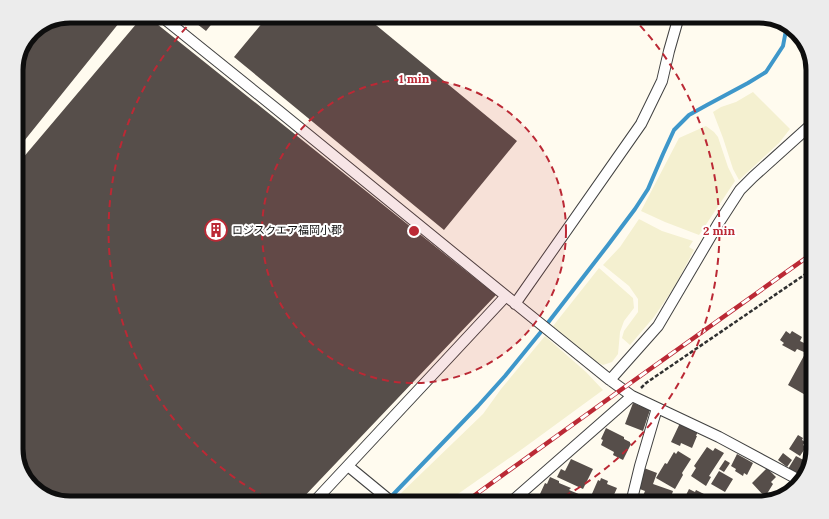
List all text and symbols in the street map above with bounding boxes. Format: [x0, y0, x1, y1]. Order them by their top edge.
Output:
text: 1 min [399, 71, 430, 86]
building icon: ロジスクエア福岡小郡 [203, 217, 229, 243]
place label: ロジスクエア福岡小郡 [232, 223, 342, 237]
text: 2 min [703, 223, 735, 238]
centre of rings [407, 224, 421, 238]

